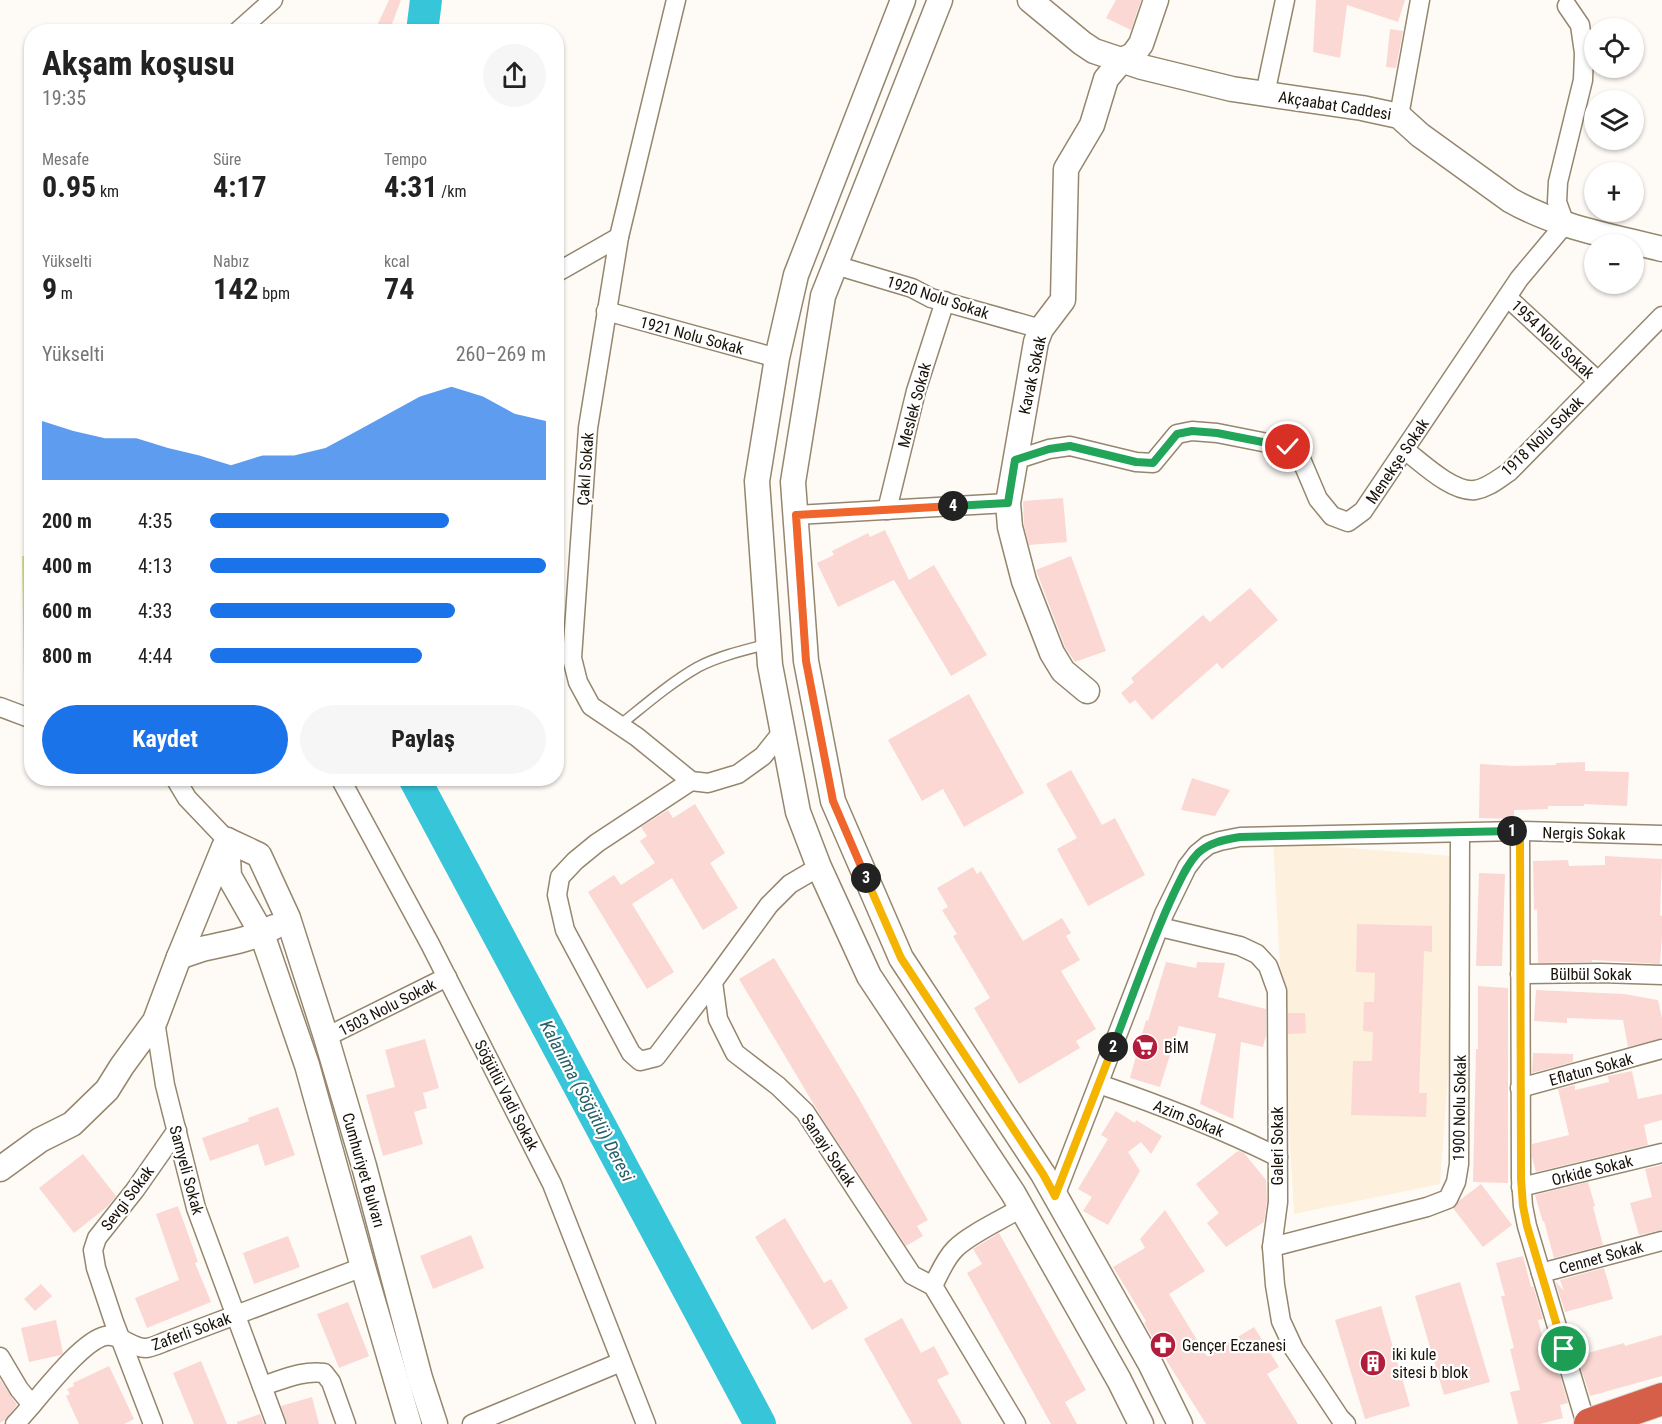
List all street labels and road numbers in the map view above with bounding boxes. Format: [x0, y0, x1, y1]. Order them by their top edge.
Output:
street label: Akçaabat Caddesi [1277, 87, 1393, 124]
street label: 1920 Nolu Sokak [884, 272, 992, 323]
street label: 1954 Nolu Sokak [1507, 296, 1599, 383]
street label: 1921 Nolu Sokak [638, 312, 747, 359]
street label: Kavak Sokak [1015, 333, 1050, 416]
street label: Meslek Sokak [894, 360, 935, 450]
street label: 1918 Nolu Sokak [1497, 392, 1588, 480]
street label: Menekşe Sokak [1362, 414, 1433, 508]
street label: Çakıl Sokak [573, 431, 598, 506]
street label: Nergis Sokak [1542, 823, 1626, 844]
street label: Bülbül Sokak [1550, 965, 1633, 984]
street label: 1503 Nolu Sokak [335, 974, 440, 1040]
street label: Söğütlü Vadi Sokak [470, 1037, 543, 1154]
street label: Eflatun Sokak [1547, 1049, 1636, 1090]
street label: 1900 Nolu Sokak [1449, 1054, 1470, 1162]
street label: Azim Sokak [1151, 1096, 1227, 1141]
street label: Galeri Sokak [1268, 1106, 1287, 1185]
street label: Sanayi Sokak [797, 1110, 860, 1191]
street label: Cumhuriyet Bulvarı [338, 1111, 389, 1230]
street label: Samyeli Sokak [165, 1123, 208, 1218]
street label: Orkide Sokak [1550, 1151, 1635, 1190]
street label: Sevgi Sokak [97, 1162, 158, 1234]
street label: Cennet Sokak [1557, 1237, 1646, 1278]
street label: Zaferli Sokak [149, 1308, 234, 1355]

